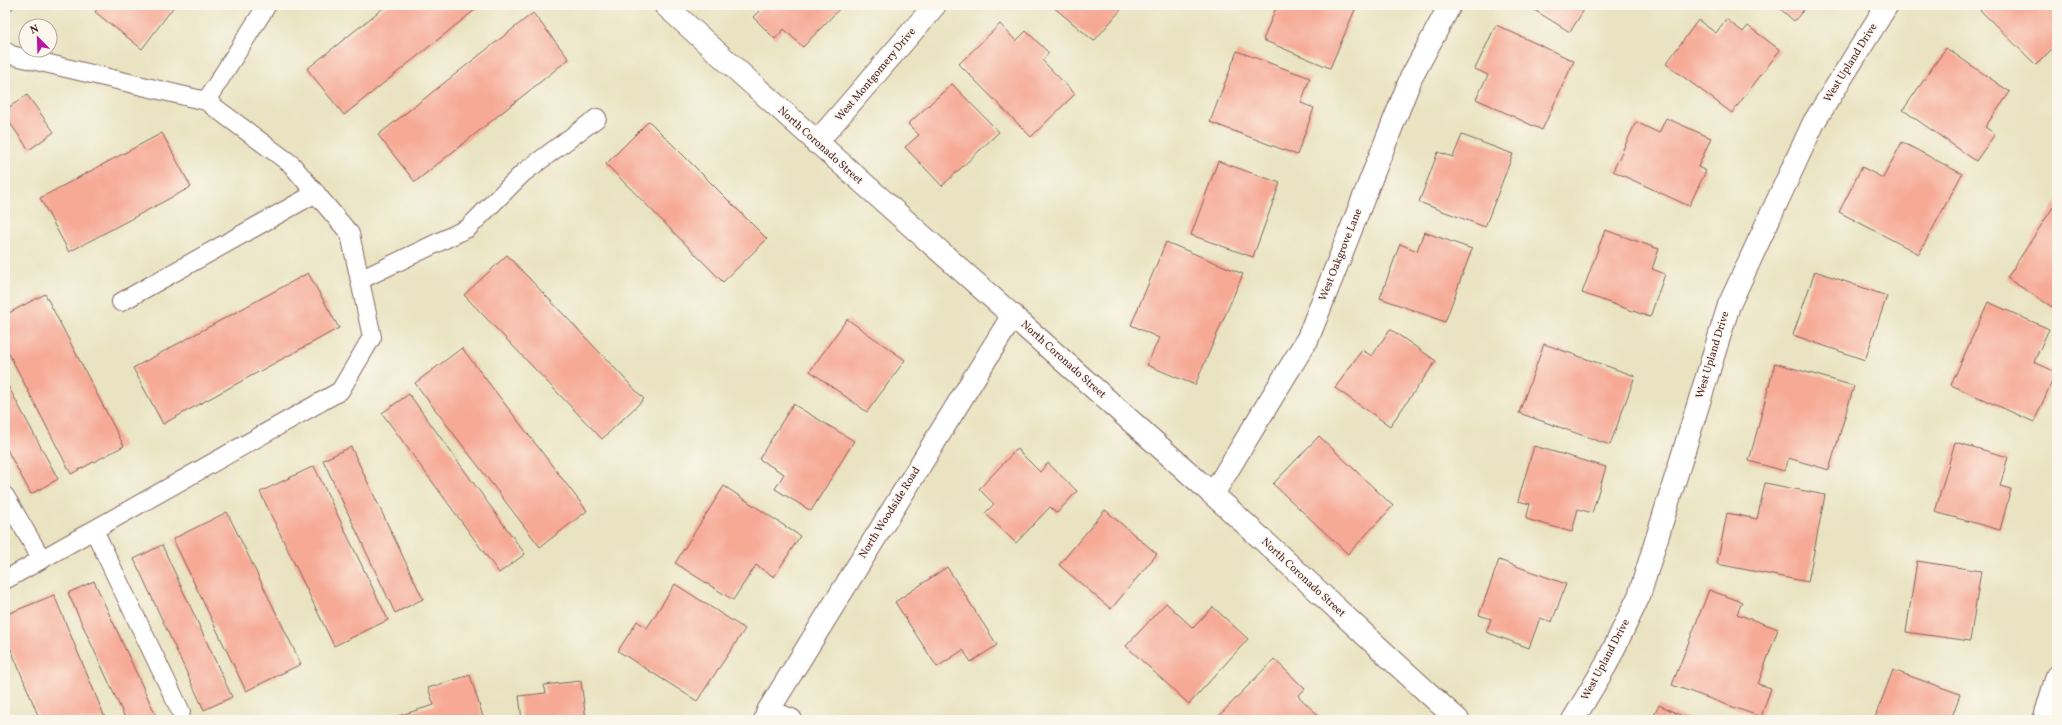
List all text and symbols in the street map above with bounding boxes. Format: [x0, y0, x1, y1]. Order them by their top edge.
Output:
north arrow [18, 18, 58, 58]
street label: West Upland Drive [1821, 21, 1881, 105]
text: N [28, 22, 41, 39]
street label: West Montgomery Drive [832, 25, 920, 125]
street label: North Coronado Street [774, 104, 866, 188]
street label: West Oakgrove Lane [1316, 207, 1366, 303]
street label: West Upland Drive [1693, 310, 1733, 400]
street label: North Coronado Street [1017, 318, 1109, 402]
street label: North Woodside Road [856, 464, 924, 562]
street label: North Coronado Street [1258, 535, 1348, 621]
street label: West Upland Drive [1578, 617, 1634, 703]

